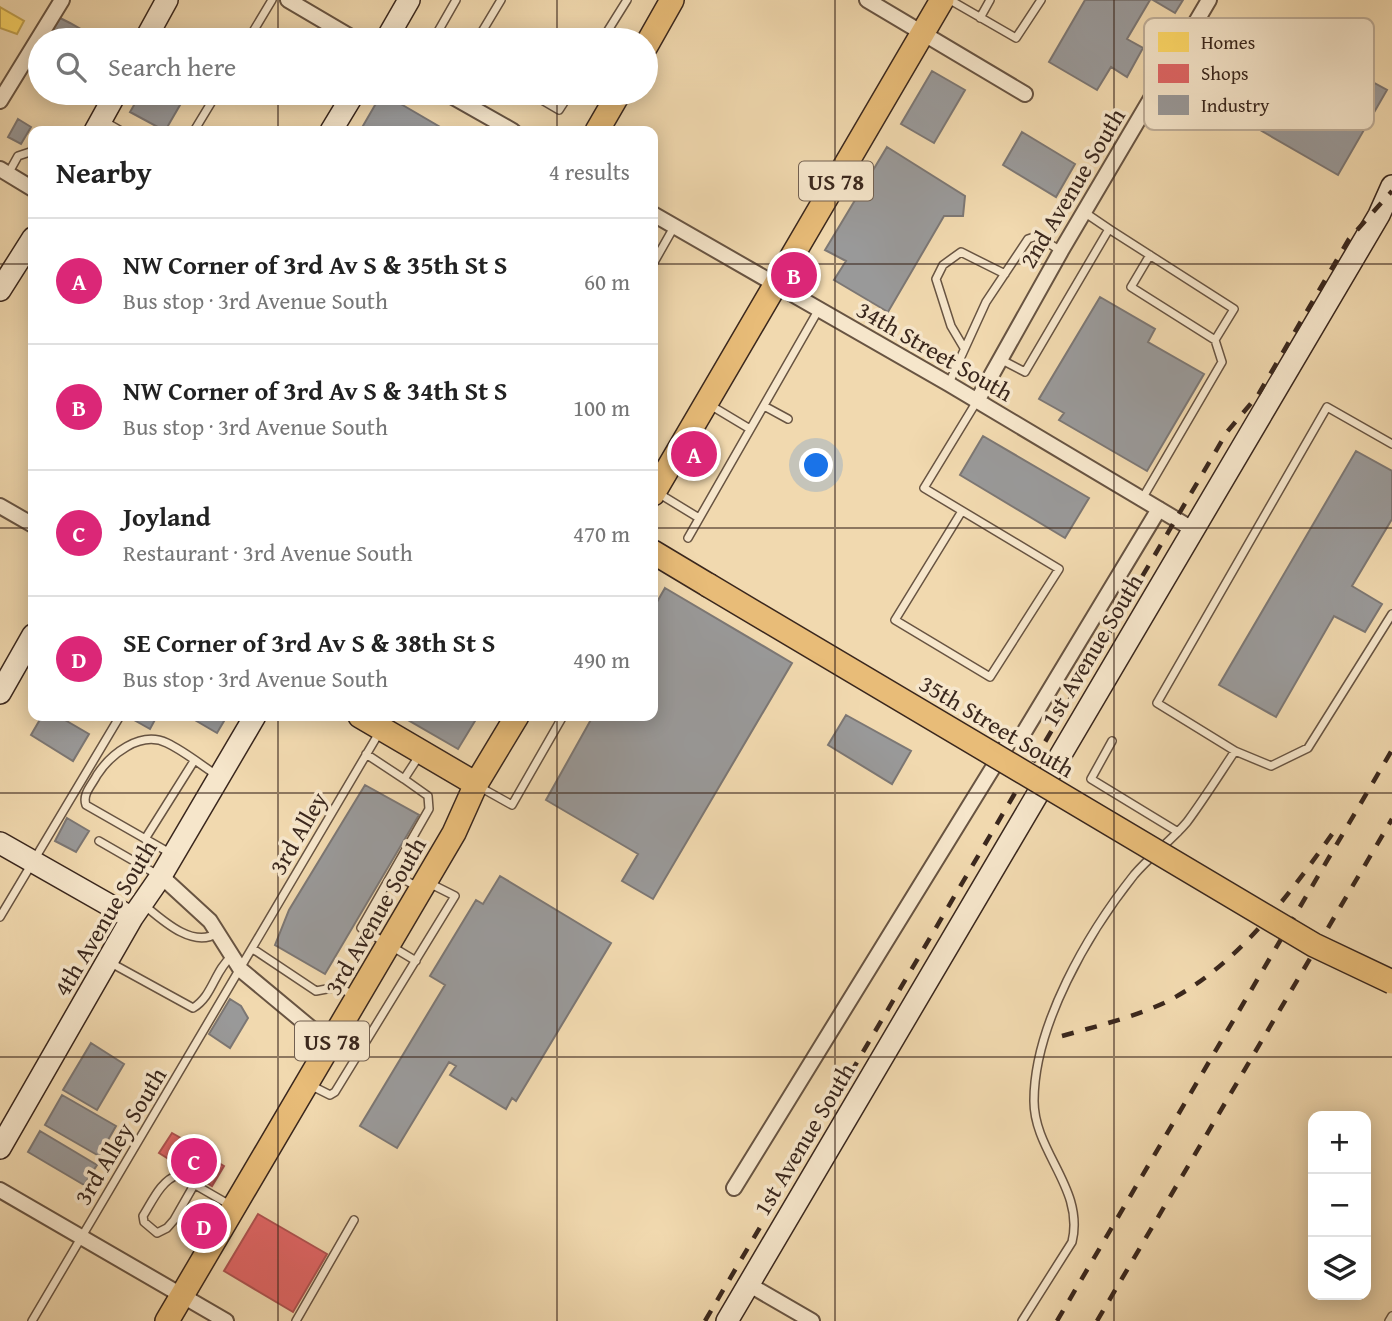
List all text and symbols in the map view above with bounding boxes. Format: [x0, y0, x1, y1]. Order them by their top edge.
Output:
legend [1144, 18, 1374, 130]
search box [28, 28, 658, 105]
text: Homes [1201, 28, 1255, 56]
text: Search here [108, 47, 236, 86]
icon: search [52, 48, 90, 86]
text: Shops [1201, 59, 1248, 87]
text: Industry [1201, 91, 1270, 119]
street label: 2nd Avenue South [1010, 101, 1134, 275]
text: Nearby [56, 150, 152, 194]
text: 4 results [549, 155, 630, 188]
road number: US 78 [799, 162, 873, 200]
text: NW Corner of 3rd Av S & 35th St S [123, 245, 507, 284]
pin: B [771, 249, 817, 301]
text: A [72, 265, 86, 298]
text: 60 m [584, 265, 630, 298]
text: Bus stop · 3rd Avenue South [123, 284, 388, 317]
street label: 34th Street South [850, 292, 1020, 410]
text: NW Corner of 3rd Av S & 34th St S [123, 371, 507, 410]
text: B [72, 391, 86, 424]
text: 100 m [573, 391, 630, 424]
text: Bus stop · 3rd Avenue South [123, 410, 388, 443]
pin: A [671, 428, 717, 480]
your location [799, 448, 833, 482]
text: Joyland [123, 497, 211, 536]
text: C [72, 517, 86, 550]
text: 470 m [573, 517, 630, 550]
text: Restaurant · 3rd Avenue South [123, 536, 413, 569]
street label: 1st Avenue South [1033, 566, 1152, 733]
text: SE Corner of 3rd Av S & 38th St S [123, 623, 495, 662]
text: D [72, 643, 86, 676]
text: 490 m [573, 643, 630, 676]
text: Bus stop · 3rd Avenue South [123, 662, 388, 695]
street label: 35th Street South [913, 666, 1082, 786]
street label: 3rd Alley [260, 785, 336, 881]
street label: 3rd Avenue South [316, 830, 435, 1001]
street label: 4th Avenue South [44, 833, 166, 1003]
road number: US 78 [295, 1022, 369, 1060]
street label: 1st Avenue South [745, 1055, 864, 1222]
street label: 3rd Alley South [65, 1060, 175, 1211]
map controls [1308, 1111, 1371, 1300]
button: + [1308, 1111, 1371, 1174]
pin: C [171, 1135, 217, 1187]
button: − [1308, 1174, 1371, 1237]
pin: D [181, 1200, 227, 1252]
button: layers [1308, 1237, 1371, 1300]

